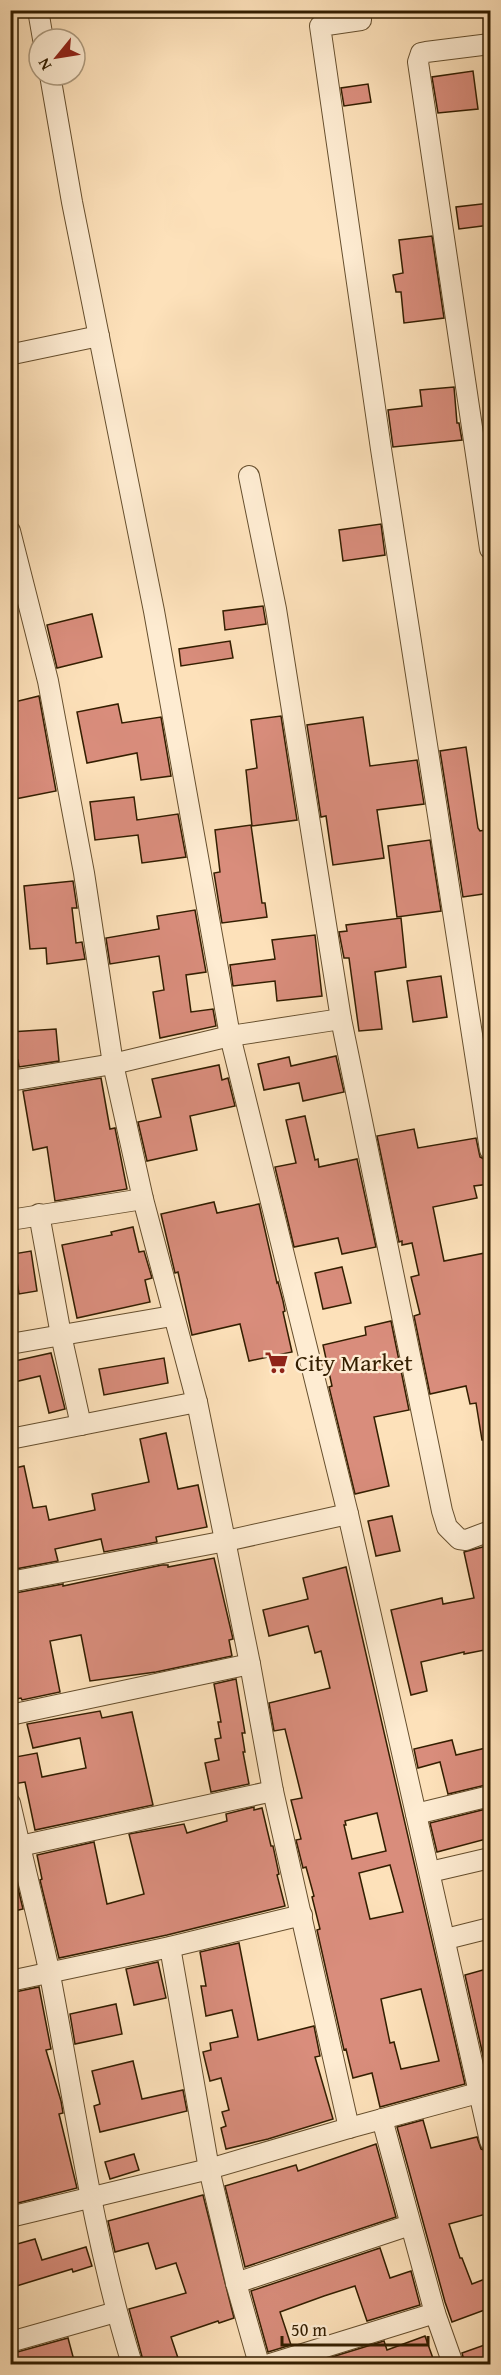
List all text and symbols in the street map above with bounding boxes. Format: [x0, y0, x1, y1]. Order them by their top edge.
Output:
north arrow [27, 27, 87, 87]
text: N [31, 54, 57, 75]
place label: City Market [295, 1345, 413, 1380]
supermarket icon: City Market [264, 1350, 290, 1376]
scale bar [282, 2309, 428, 2347]
text: 50 m [291, 2316, 327, 2343]

